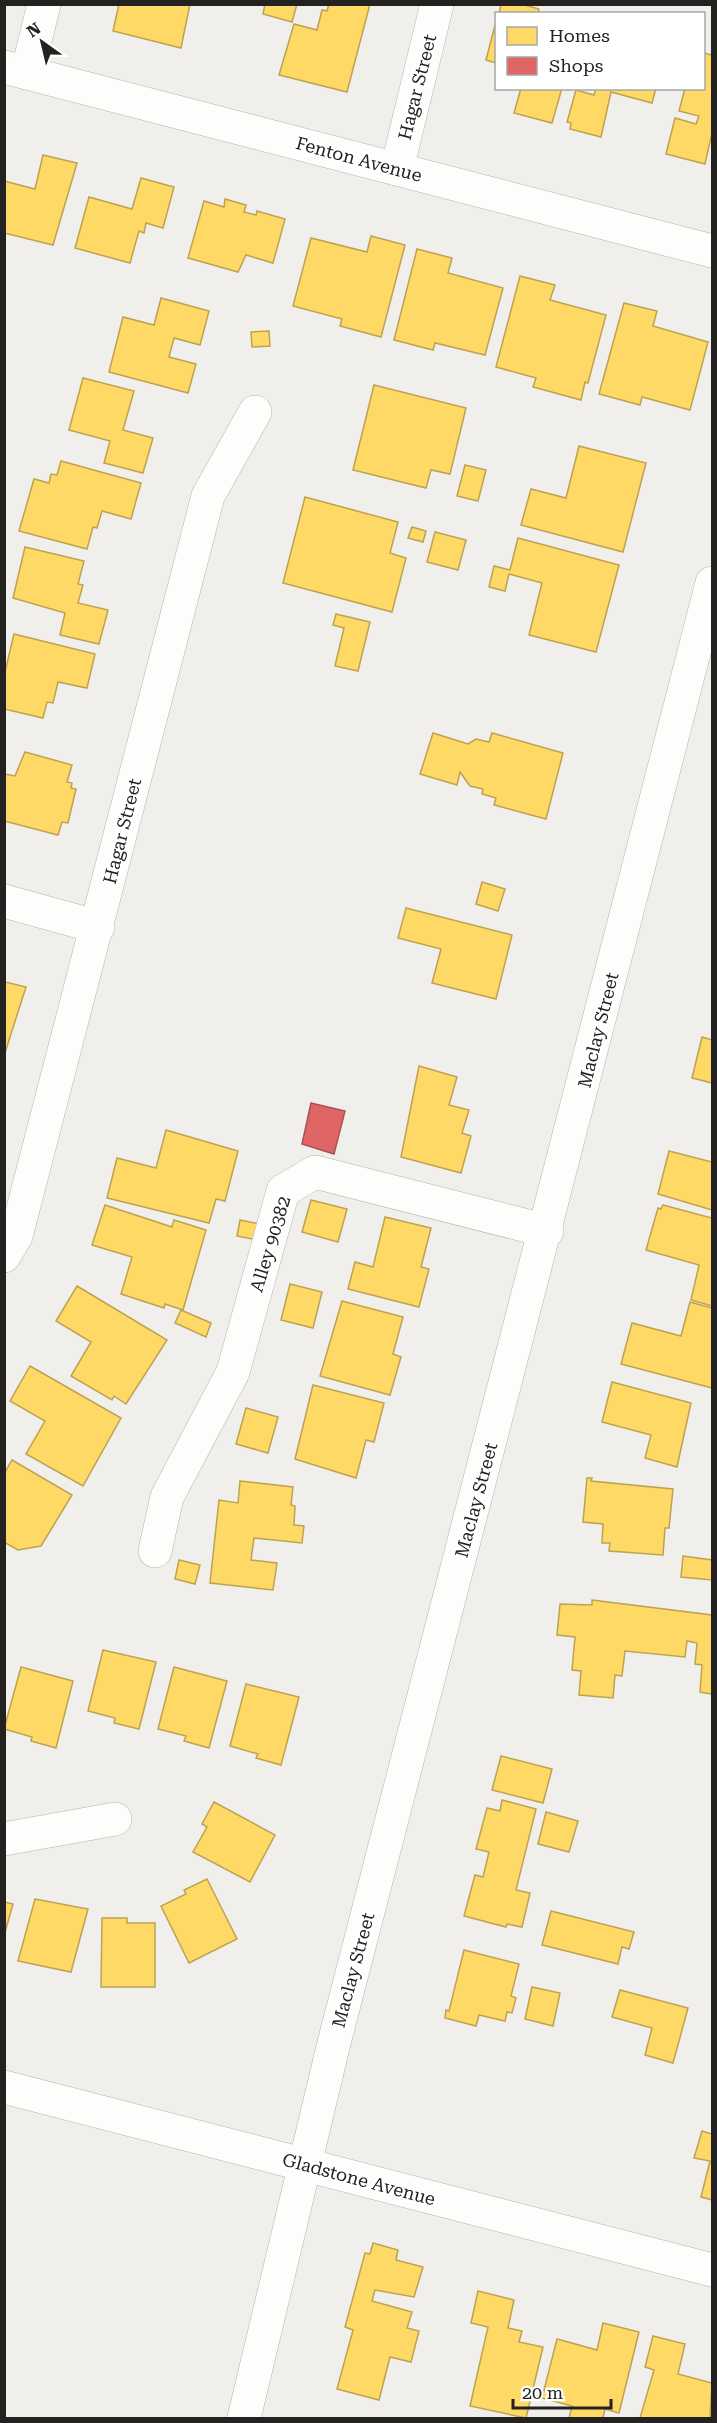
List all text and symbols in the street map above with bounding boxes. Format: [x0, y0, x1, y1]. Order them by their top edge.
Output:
north arrow [12, 12, 72, 72]
legend [495, 12, 705, 90]
text: N [23, 19, 44, 41]
text: Homes [549, 25, 610, 46]
street label: Hagar Street [394, 32, 440, 142]
text: Shops [549, 55, 603, 76]
street label: Fenton Avenue [294, 132, 424, 186]
street label: Hagar Street [99, 776, 145, 886]
street label: Maclay Street [574, 970, 623, 1090]
street label: Alley 90382 [245, 1193, 295, 1295]
street label: Maclay Street [451, 1440, 502, 1560]
street label: Maclay Street [328, 1910, 379, 2030]
street label: Gladstone Avenue [280, 2149, 438, 2210]
scale bar [513, 2372, 610, 2410]
text: 20 m [522, 2382, 563, 2403]

